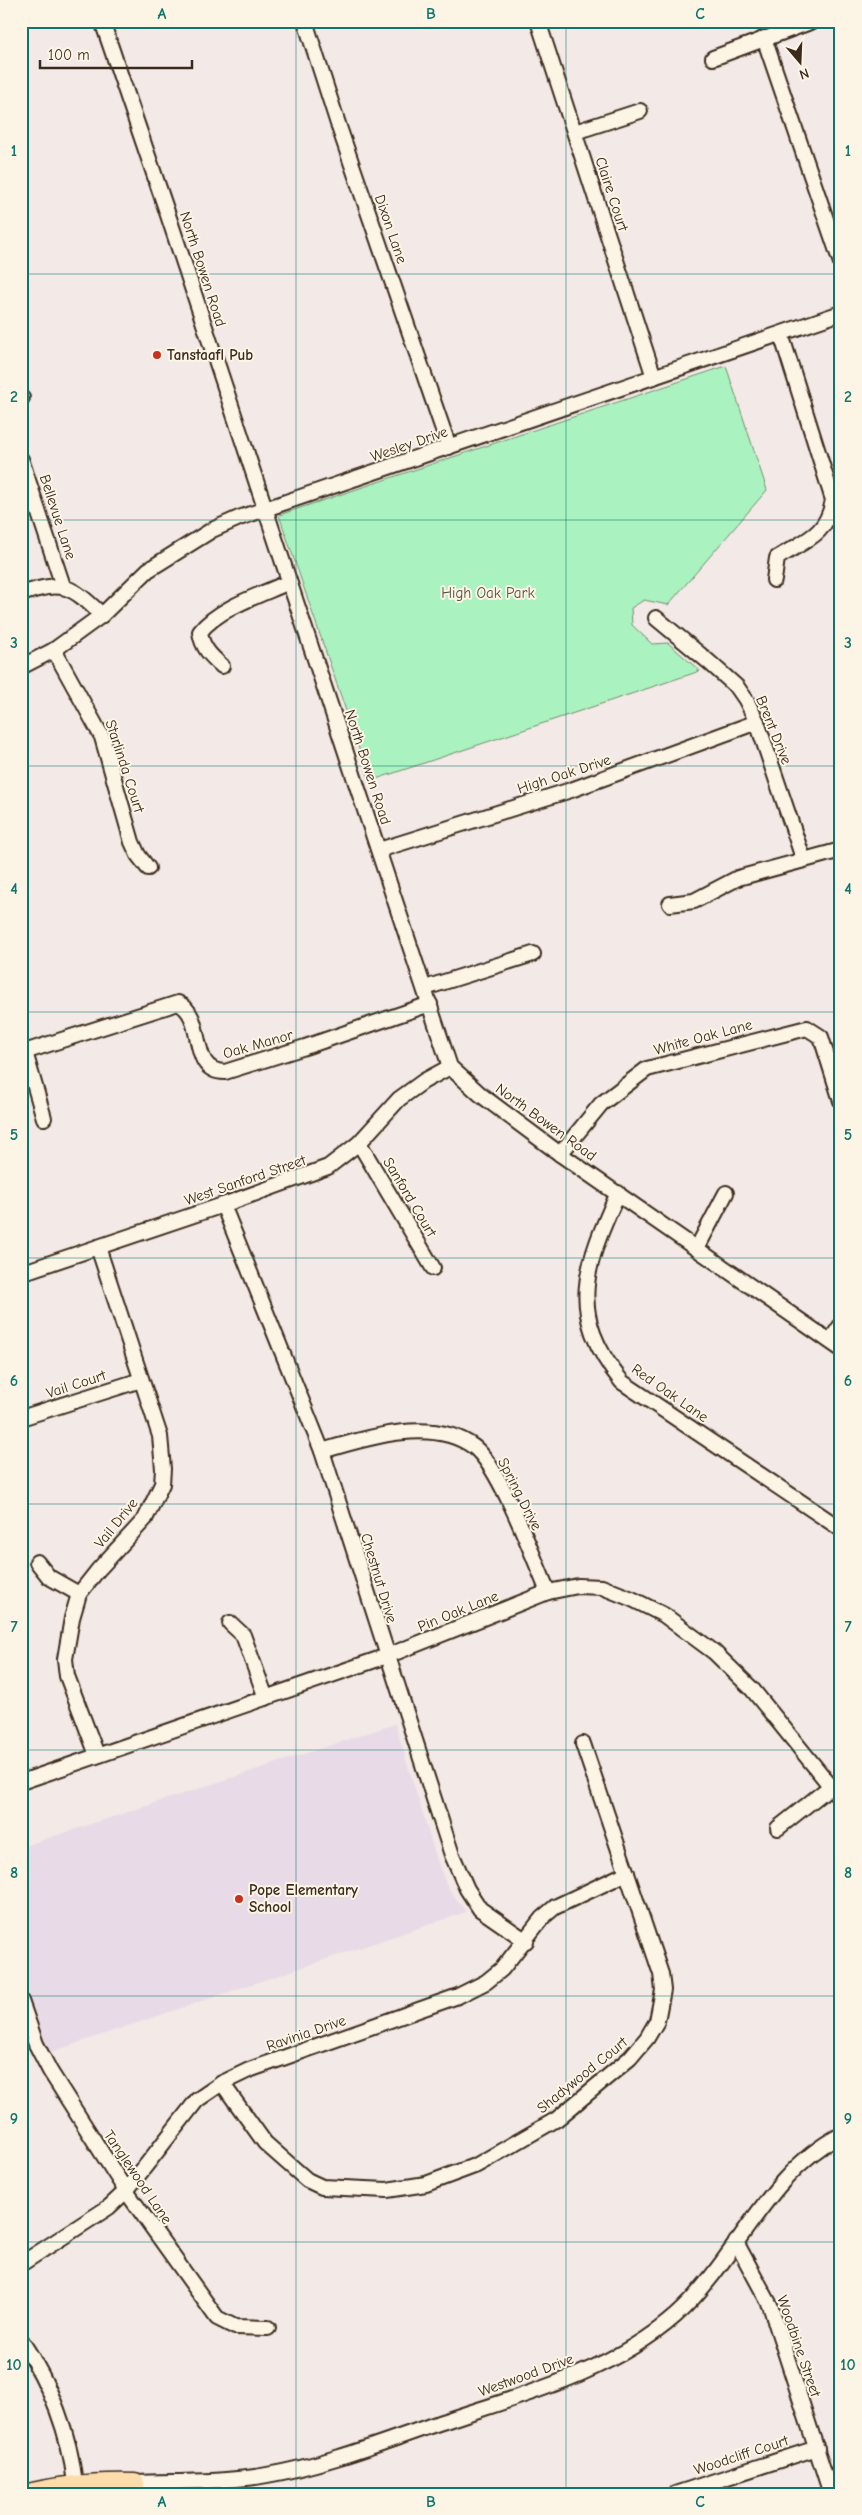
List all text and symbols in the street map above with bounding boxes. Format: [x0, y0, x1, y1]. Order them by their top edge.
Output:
text: A [158, 5, 167, 23]
text: B [426, 5, 436, 23]
text: C [695, 5, 705, 23]
scale bar [40, 38, 192, 70]
north arrow [774, 38, 824, 88]
text: 100 m [48, 46, 90, 64]
text: N [797, 64, 811, 83]
text: 1 [11, 142, 17, 160]
text: 1 [845, 142, 851, 160]
street label: Claire Court [592, 155, 633, 234]
street label: Dixon Lane [371, 192, 411, 266]
street label: North Bowen Road [176, 209, 230, 329]
place label: Tanstaafl Pub [167, 346, 253, 364]
marker: Tanstaafl Pub [151, 349, 163, 361]
text: 2 [10, 388, 18, 406]
text: 2 [844, 388, 852, 406]
street label: Wesley Drive [368, 422, 450, 466]
street label: Bellevue Lane [36, 472, 80, 562]
park label: High Oak Park [441, 584, 536, 602]
text: 3 [10, 634, 18, 652]
text: 3 [844, 634, 852, 652]
street label: Brent Drive [752, 693, 796, 767]
street label: North Bowen Road [341, 707, 395, 827]
street label: Starlinda Court [102, 717, 149, 815]
street label: High Oak Drive [515, 750, 613, 798]
text: 4 [10, 880, 18, 898]
text: 4 [844, 880, 852, 898]
street label: White Oak Lane [652, 1015, 755, 1059]
street label: Oak Manor [221, 1025, 295, 1063]
street label: North Bowen Road [492, 1079, 600, 1165]
text: 5 [10, 1126, 18, 1144]
text: 5 [844, 1126, 852, 1144]
street label: West Sanford Street [182, 1151, 309, 1209]
street label: Sanford Court [379, 1154, 441, 1241]
street label: Red Oak Lane [628, 1360, 712, 1426]
street label: Vail Court [44, 1366, 109, 1402]
text: 6 [10, 1372, 18, 1390]
text: 6 [844, 1372, 852, 1390]
street label: Spring Drive [494, 1455, 546, 1534]
street label: Vail Drive [90, 1494, 142, 1552]
street label: Chestnut Drive [357, 1531, 401, 1625]
street label: Pin Oak Lane [415, 1586, 501, 1635]
text: 7 [10, 1618, 18, 1636]
text: 7 [844, 1618, 852, 1636]
text: 8 [10, 1864, 18, 1882]
text: 8 [844, 1864, 852, 1882]
place label: Pope Elementary School [249, 1881, 358, 1916]
marker: Pope Elementary School [233, 1893, 245, 1905]
street label: Ravinia Drive [264, 2011, 349, 2055]
street label: Shadywood Court [533, 2033, 631, 2117]
text: 9 [10, 2110, 18, 2128]
text: 9 [844, 2110, 852, 2128]
street label: Tanglewood Lane [100, 2127, 176, 2228]
street label: Woodbine Street [773, 2293, 825, 2400]
street label: Westwood Drive [476, 2349, 576, 2401]
text: 10 [6, 2356, 22, 2374]
text: 10 [840, 2356, 856, 2374]
street label: Woodcliff Court [691, 2431, 791, 2479]
text: A [158, 2493, 167, 2511]
text: B [426, 2493, 436, 2511]
text: C [695, 2493, 705, 2511]

